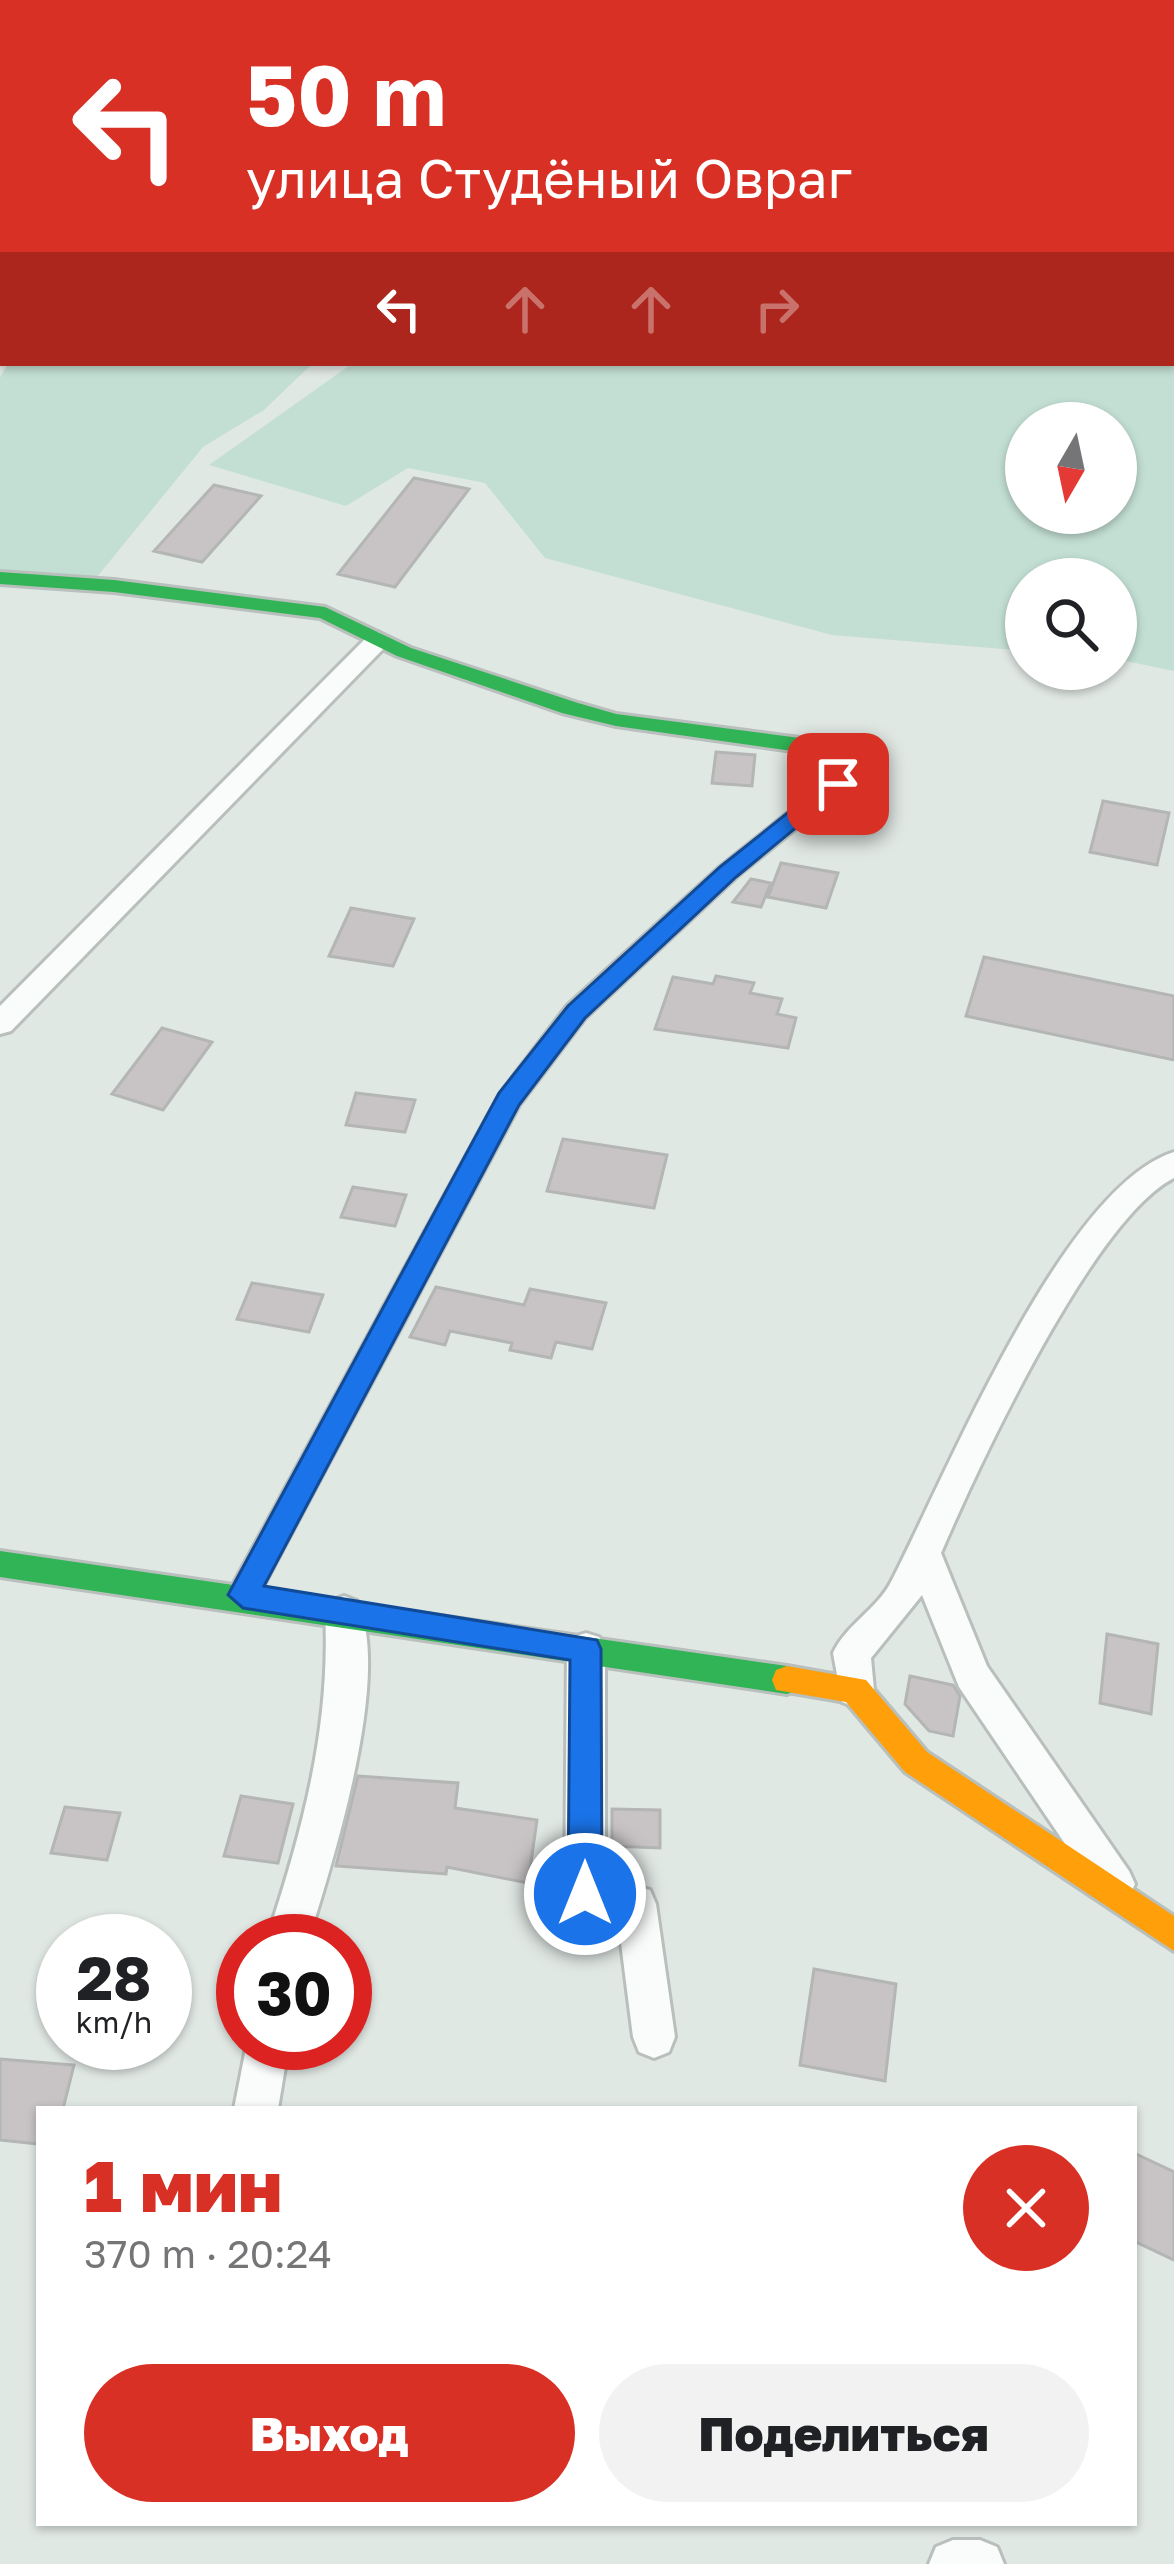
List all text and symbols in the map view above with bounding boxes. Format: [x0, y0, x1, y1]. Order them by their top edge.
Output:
text: 50 m [246, 44, 446, 144]
icon: left [48, 48, 204, 204]
text: улица Студёный Овраг [246, 145, 852, 210]
icon: left [366, 276, 432, 342]
icon: ahead [492, 276, 558, 342]
icon: ahead [618, 276, 684, 342]
icon: right [744, 276, 810, 342]
north arrow [1005, 402, 1137, 534]
map controls [1005, 402, 1137, 690]
button: search [1005, 558, 1137, 690]
pin [787, 733, 889, 835]
icon: arrive [805, 751, 871, 817]
position arrow [522, 1831, 648, 1957]
speed limit sign: 30 [216, 1914, 372, 2070]
text: 28 [76, 1941, 151, 2013]
text: km/h [76, 2004, 152, 2040]
text: 1 мин [84, 2141, 282, 2228]
button: close [963, 2145, 1089, 2271]
text: 370 m · 20:24 [84, 2230, 332, 2277]
button: Выход [84, 2364, 575, 2502]
button: Поделиться [599, 2364, 1089, 2502]

